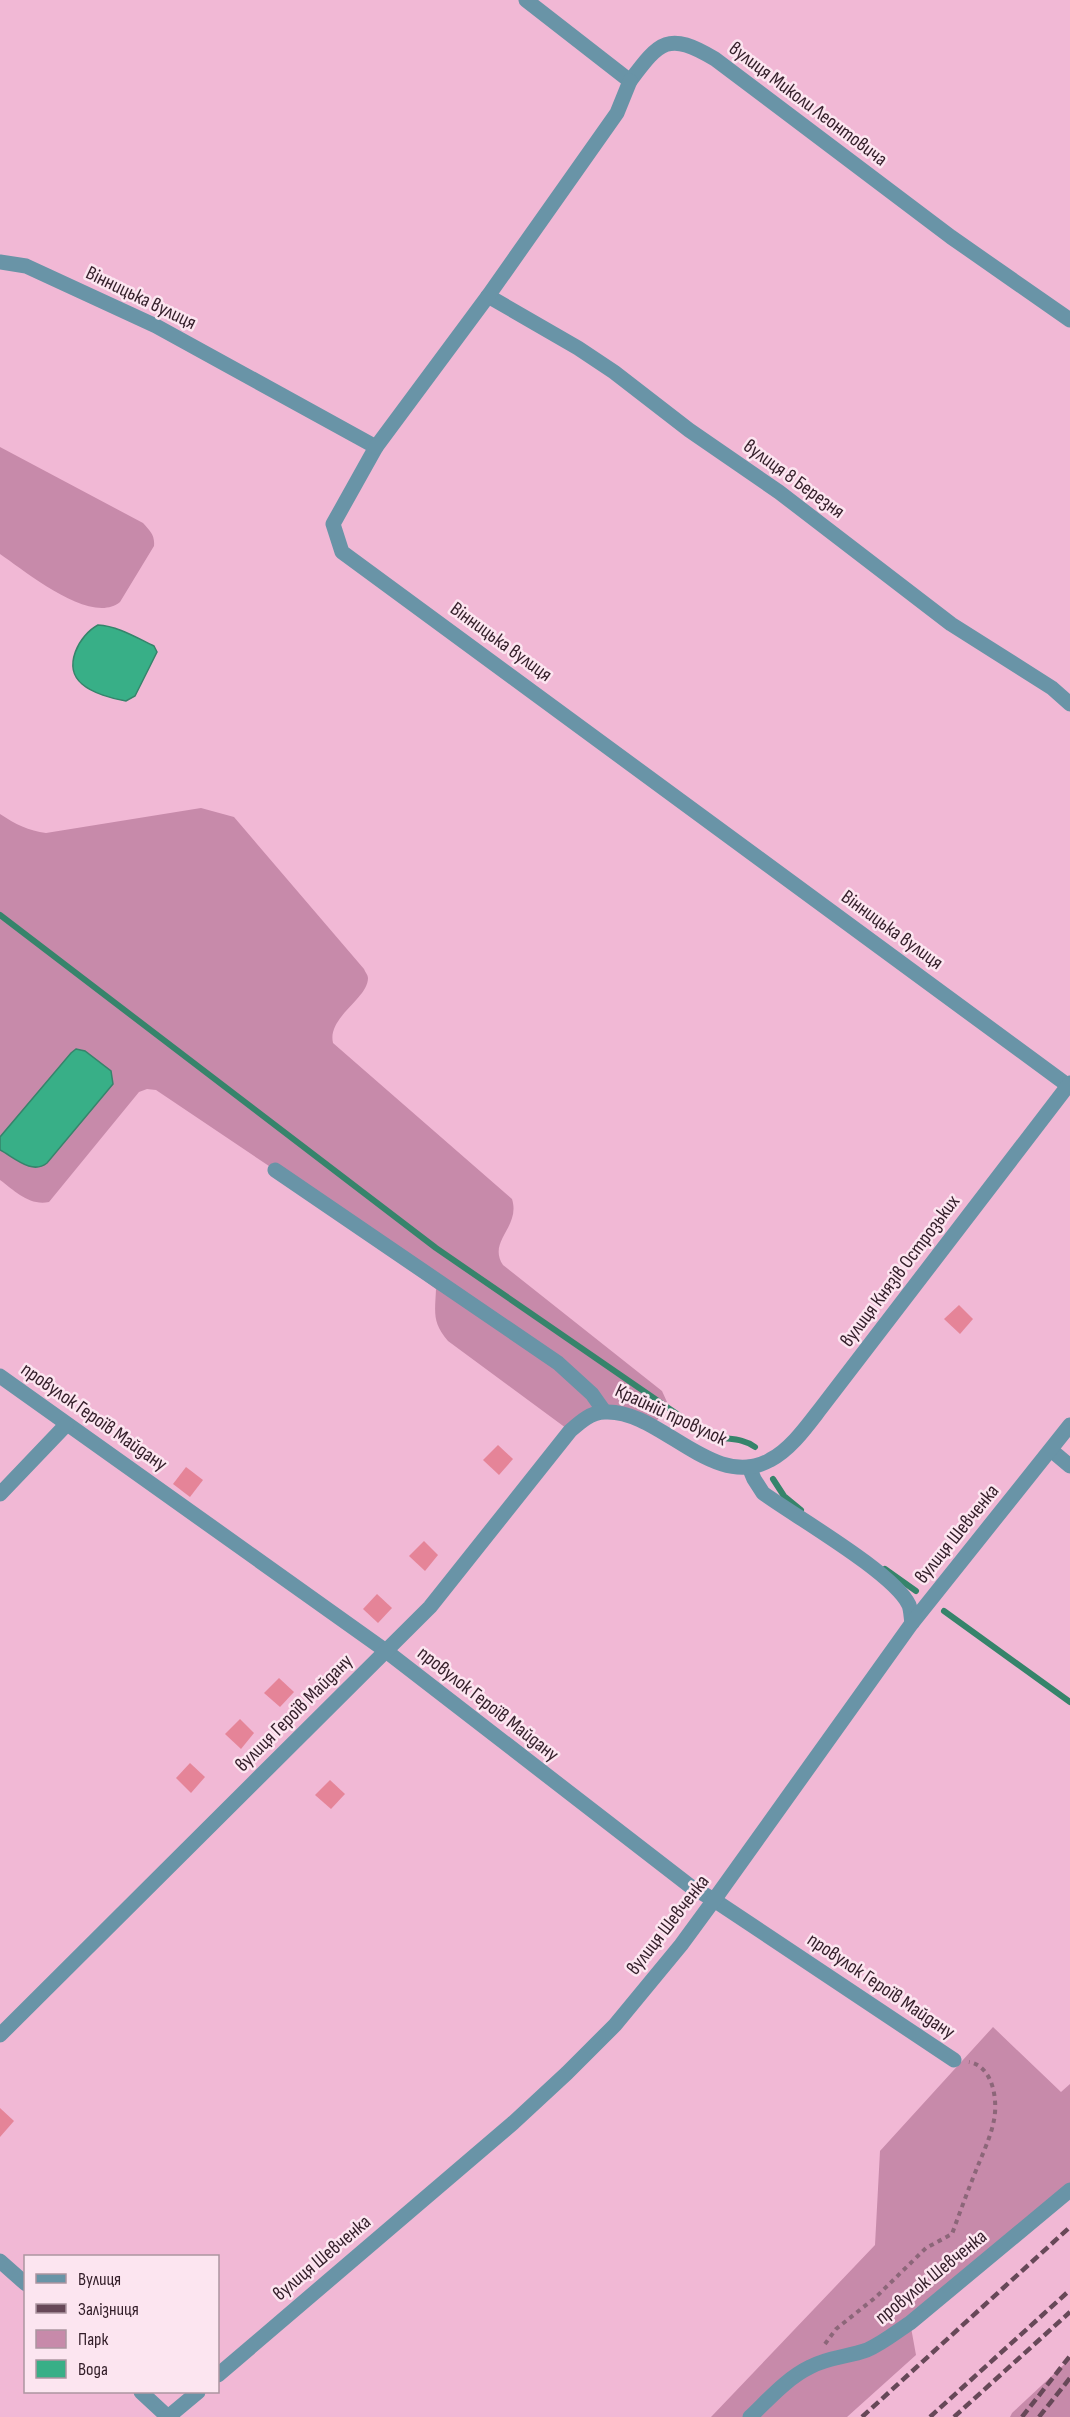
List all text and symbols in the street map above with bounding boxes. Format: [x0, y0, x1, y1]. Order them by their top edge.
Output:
street label: вулиця Миколи Леонтовича [724, 37, 892, 171]
street label: Вінницька вулиця [82, 261, 200, 335]
street label: вулиця 8 Березня [739, 434, 849, 524]
street label: Вінницька вулиця [445, 597, 557, 687]
street label: Вінницька вулиця [836, 885, 948, 975]
street label: вулиця Князів Острозьких [835, 1190, 965, 1352]
street label: провулок Героїв Майдану [16, 1358, 172, 1477]
street label: Крайній провулок [611, 1379, 731, 1452]
street label: вулиця Шевченка [910, 1480, 1004, 1588]
street label: провулок Героїв Майдану [412, 1641, 564, 1767]
street label: вулиця Героїв Майдану [230, 1649, 358, 1777]
street label: вулиця Шевченка [622, 1870, 714, 1980]
street label: провулок Героїв Майдану [803, 1928, 960, 2044]
street label: вулиця Шевченка [268, 2210, 376, 2306]
street label: провулок Шевченка [870, 2225, 992, 2329]
legend [24, 2255, 219, 2393]
text: Вулиця [78, 2269, 121, 2290]
text: Залізниця [78, 2299, 139, 2320]
text: Парк [78, 2329, 109, 2350]
text: Вода [78, 2359, 108, 2380]

